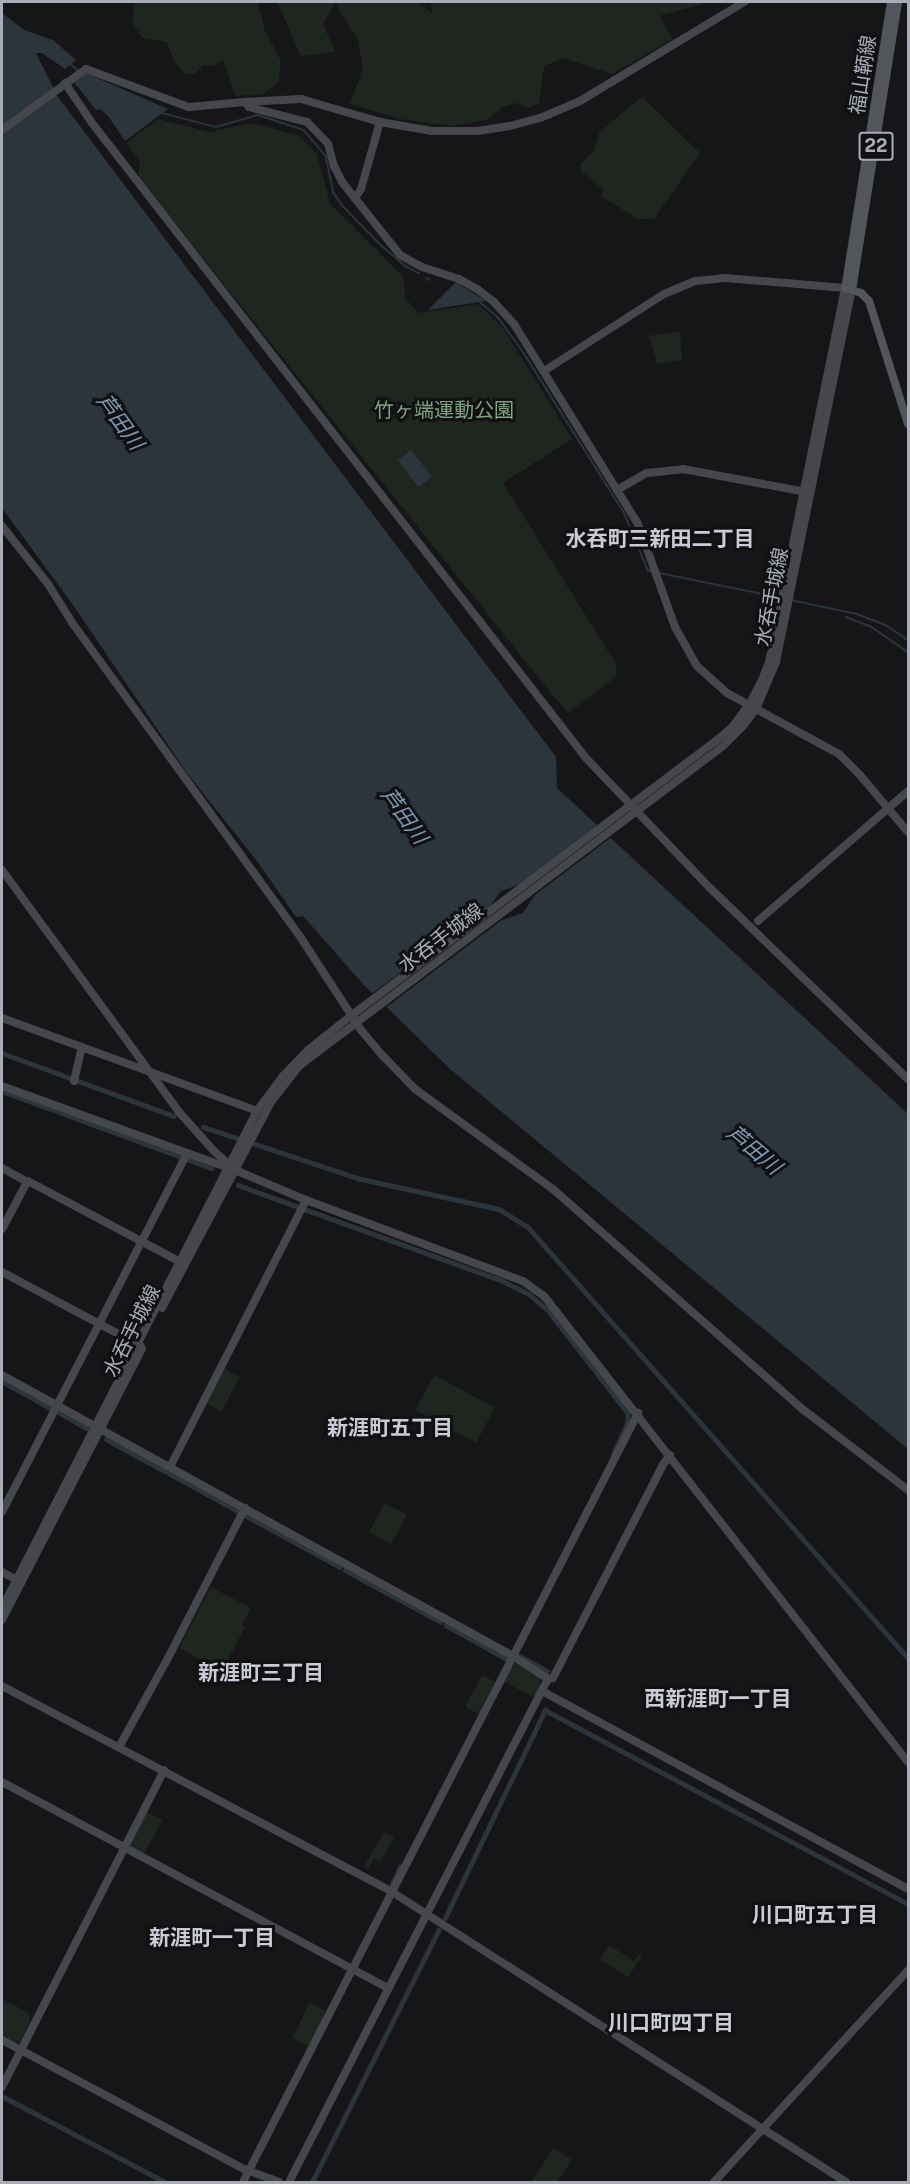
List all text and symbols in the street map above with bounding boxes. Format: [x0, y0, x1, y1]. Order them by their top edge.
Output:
street label: 福山鞆線 [845, 34, 881, 116]
road number: 22 [858, 131, 894, 161]
water label: 芦田川 [91, 389, 149, 455]
park label: 竹ヶ端運動公園 [374, 398, 514, 422]
district label: 水呑町三新田二丁目 [566, 526, 754, 552]
street label: 水呑手城線 [751, 546, 793, 648]
water label: 芦田川 [375, 783, 433, 849]
street label: 水呑手城線 [394, 898, 488, 978]
water label: 芦田川 [722, 1120, 786, 1180]
street label: 水呑手城線 [99, 1281, 165, 1381]
district label: 新涯町五丁目 [327, 1415, 453, 1441]
district label: 新涯町三丁目 [198, 1660, 324, 1686]
district label: 西新涯町一丁目 [645, 1686, 791, 1712]
district label: 川口町五丁目 [752, 1902, 878, 1928]
district label: 新涯町一丁目 [149, 1925, 275, 1951]
district label: 川口町四丁目 [608, 2010, 734, 2036]

